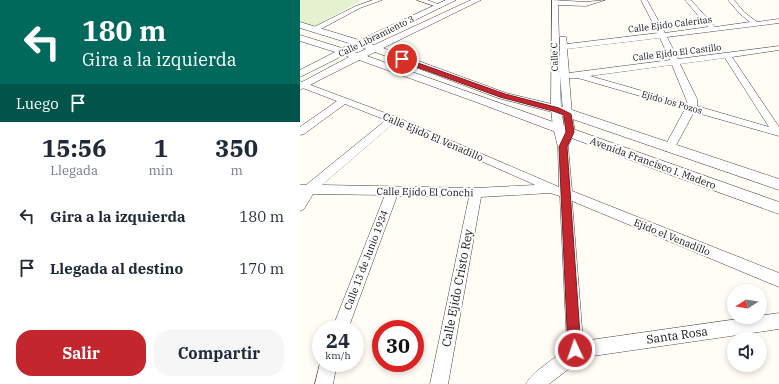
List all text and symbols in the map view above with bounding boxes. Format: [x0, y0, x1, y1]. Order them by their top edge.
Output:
text: 180 m [82, 12, 166, 49]
street label: Calle Libramiento 3 [336, 13, 416, 59]
street label: Calle Ejido Caleritas [627, 13, 713, 35]
icon: left [16, 16, 68, 68]
street label: Calle Ejido El Castillo [632, 41, 722, 63]
pin [385, 42, 419, 76]
street label: Calle C [548, 42, 560, 72]
text: Gira a la izquierda [82, 48, 237, 71]
icon: arrive [391, 48, 413, 70]
street label: Ejido los Pozos [640, 88, 704, 116]
icon: arrive [67, 92, 89, 114]
text: Luego [16, 94, 59, 113]
street label: Calle Ejido El Venadillo [381, 110, 486, 164]
text: 15:56 [42, 132, 107, 164]
text: 1 [154, 132, 168, 164]
text: 350 [215, 132, 258, 164]
street label: Avenida Francisco I. Madero [588, 134, 718, 192]
text: Llegada [50, 162, 98, 179]
text: min [148, 162, 173, 179]
text: m [230, 162, 243, 179]
street label: Calle Ejido El Conchi [376, 185, 474, 199]
icon: left [16, 205, 38, 227]
text: Gira a la izquierda [50, 207, 186, 226]
text: 180 m [239, 207, 284, 226]
street label: Calle 13 de Junio 1934 [341, 208, 391, 312]
street label: Ejido el Venadillo [632, 216, 713, 258]
street label: Calle Ejido Cristo Rey [438, 227, 476, 348]
icon: arrive [16, 257, 38, 279]
text: Llegada al destino [50, 259, 183, 278]
text: 170 m [239, 259, 284, 278]
north arrow [727, 284, 767, 324]
map controls [727, 284, 767, 372]
speed limit sign: 30 [372, 320, 424, 372]
street label: Santa Rosa [645, 323, 709, 347]
text: 24 [326, 327, 350, 354]
position arrow [554, 329, 596, 371]
button: Salir [16, 330, 146, 376]
button: Compartir [154, 330, 284, 376]
button: sound [727, 332, 767, 372]
text: km/h [325, 349, 351, 362]

